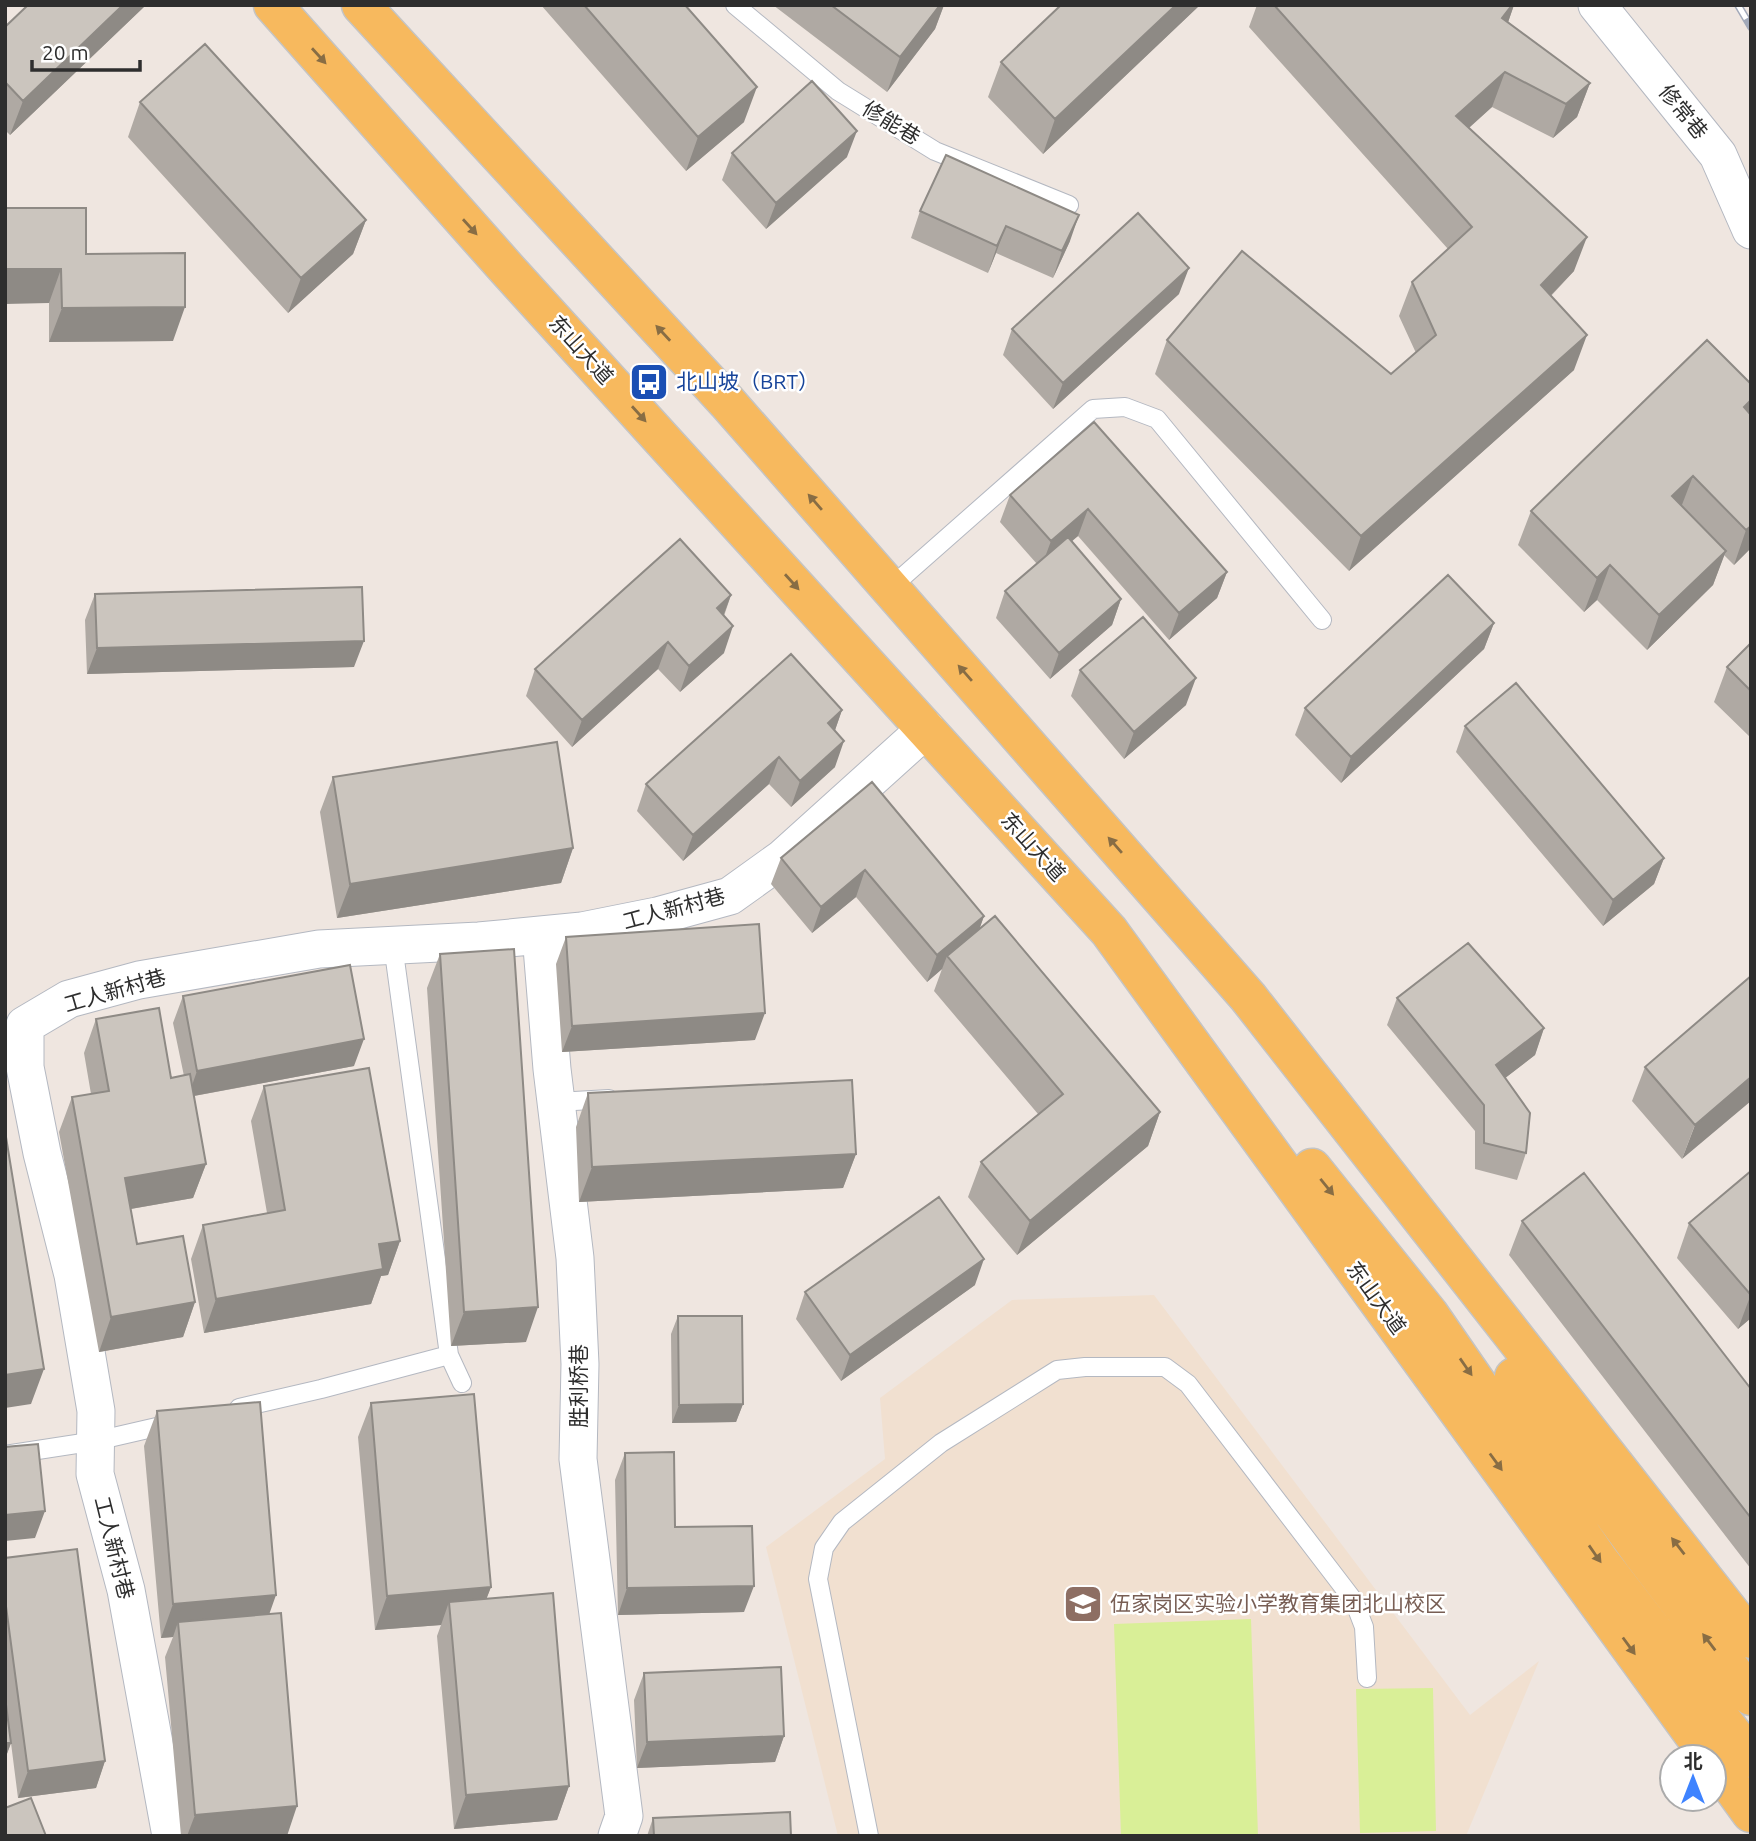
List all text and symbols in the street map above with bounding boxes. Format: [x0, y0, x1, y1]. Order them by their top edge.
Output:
scale bar [32, 28, 140, 72]
text: 20 m [42, 40, 89, 64]
one-way arrow [311, 48, 326, 65]
street label: 修常巷 [1655, 79, 1713, 143]
street label: 修能巷 [858, 96, 925, 149]
one-way arrow [461, 218, 477, 235]
street label: 东山大道 [545, 310, 619, 389]
one-way arrow [656, 325, 672, 342]
bus stop icon: 北山坡（BRT） [628, 361, 670, 403]
place label: 北山坡（BRT） [676, 369, 819, 393]
one-way arrow [630, 405, 646, 422]
one-way arrow [807, 493, 823, 511]
one-way arrow [783, 573, 799, 590]
one-way arrow [958, 665, 973, 682]
street label: 东山大道 [997, 807, 1071, 886]
one-way arrow [1107, 836, 1123, 854]
street label: 工人新村巷 [620, 883, 728, 933]
street label: 工人新村巷 [61, 964, 168, 1016]
one-way arrow [1320, 1177, 1335, 1195]
street label: 东山大道 [1342, 1256, 1411, 1338]
street label: 胜利桥巷 [566, 1344, 590, 1428]
one-way arrow [1459, 1358, 1473, 1376]
one-way arrow [1488, 1453, 1502, 1471]
street label: 工人新村巷 [91, 1494, 139, 1602]
one-way arrow [1671, 1538, 1686, 1556]
one-way arrow [1588, 1545, 1602, 1563]
school or university icon: 伍家岗区实验小学教育集团北山校区 [1062, 1583, 1104, 1625]
place label: 伍家岗区实验小学教育集团北山校区 [1110, 1591, 1446, 1615]
one-way arrow [1702, 1633, 1717, 1651]
one-way arrow [1622, 1637, 1636, 1655]
north arrow [1658, 1743, 1728, 1813]
text: 北 [1683, 1750, 1703, 1772]

